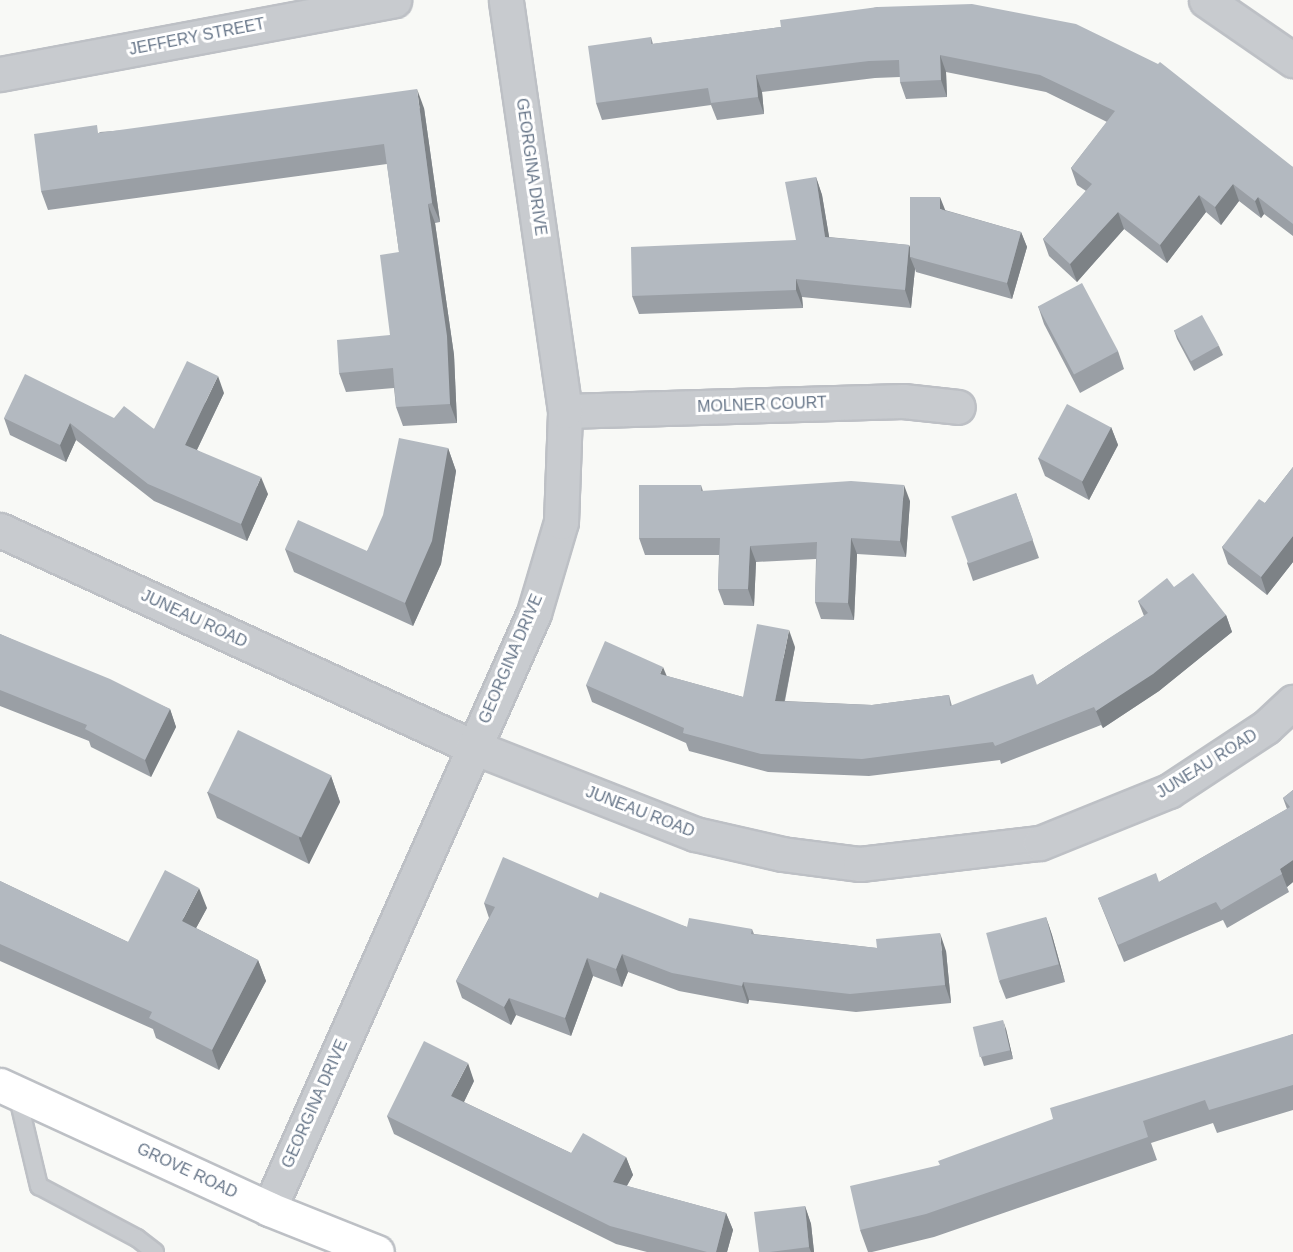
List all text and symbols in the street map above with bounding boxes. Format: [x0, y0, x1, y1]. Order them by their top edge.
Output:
street label: JEFFERY STREET [127, 14, 267, 60]
street label: GEORGINA DRIVE [512, 97, 550, 237]
street label: MOLNER COURT [697, 393, 827, 417]
street label: JUNEAU ROAD [138, 586, 250, 652]
street label: GEORGINA DRIVE [475, 591, 547, 727]
street label: JUNEAU ROAD [1153, 725, 1261, 803]
street label: JUNEAU ROAD [583, 782, 697, 842]
street label: GEORGINA DRIVE [278, 1036, 352, 1172]
street label: GROVE ROAD [134, 1139, 240, 1203]

